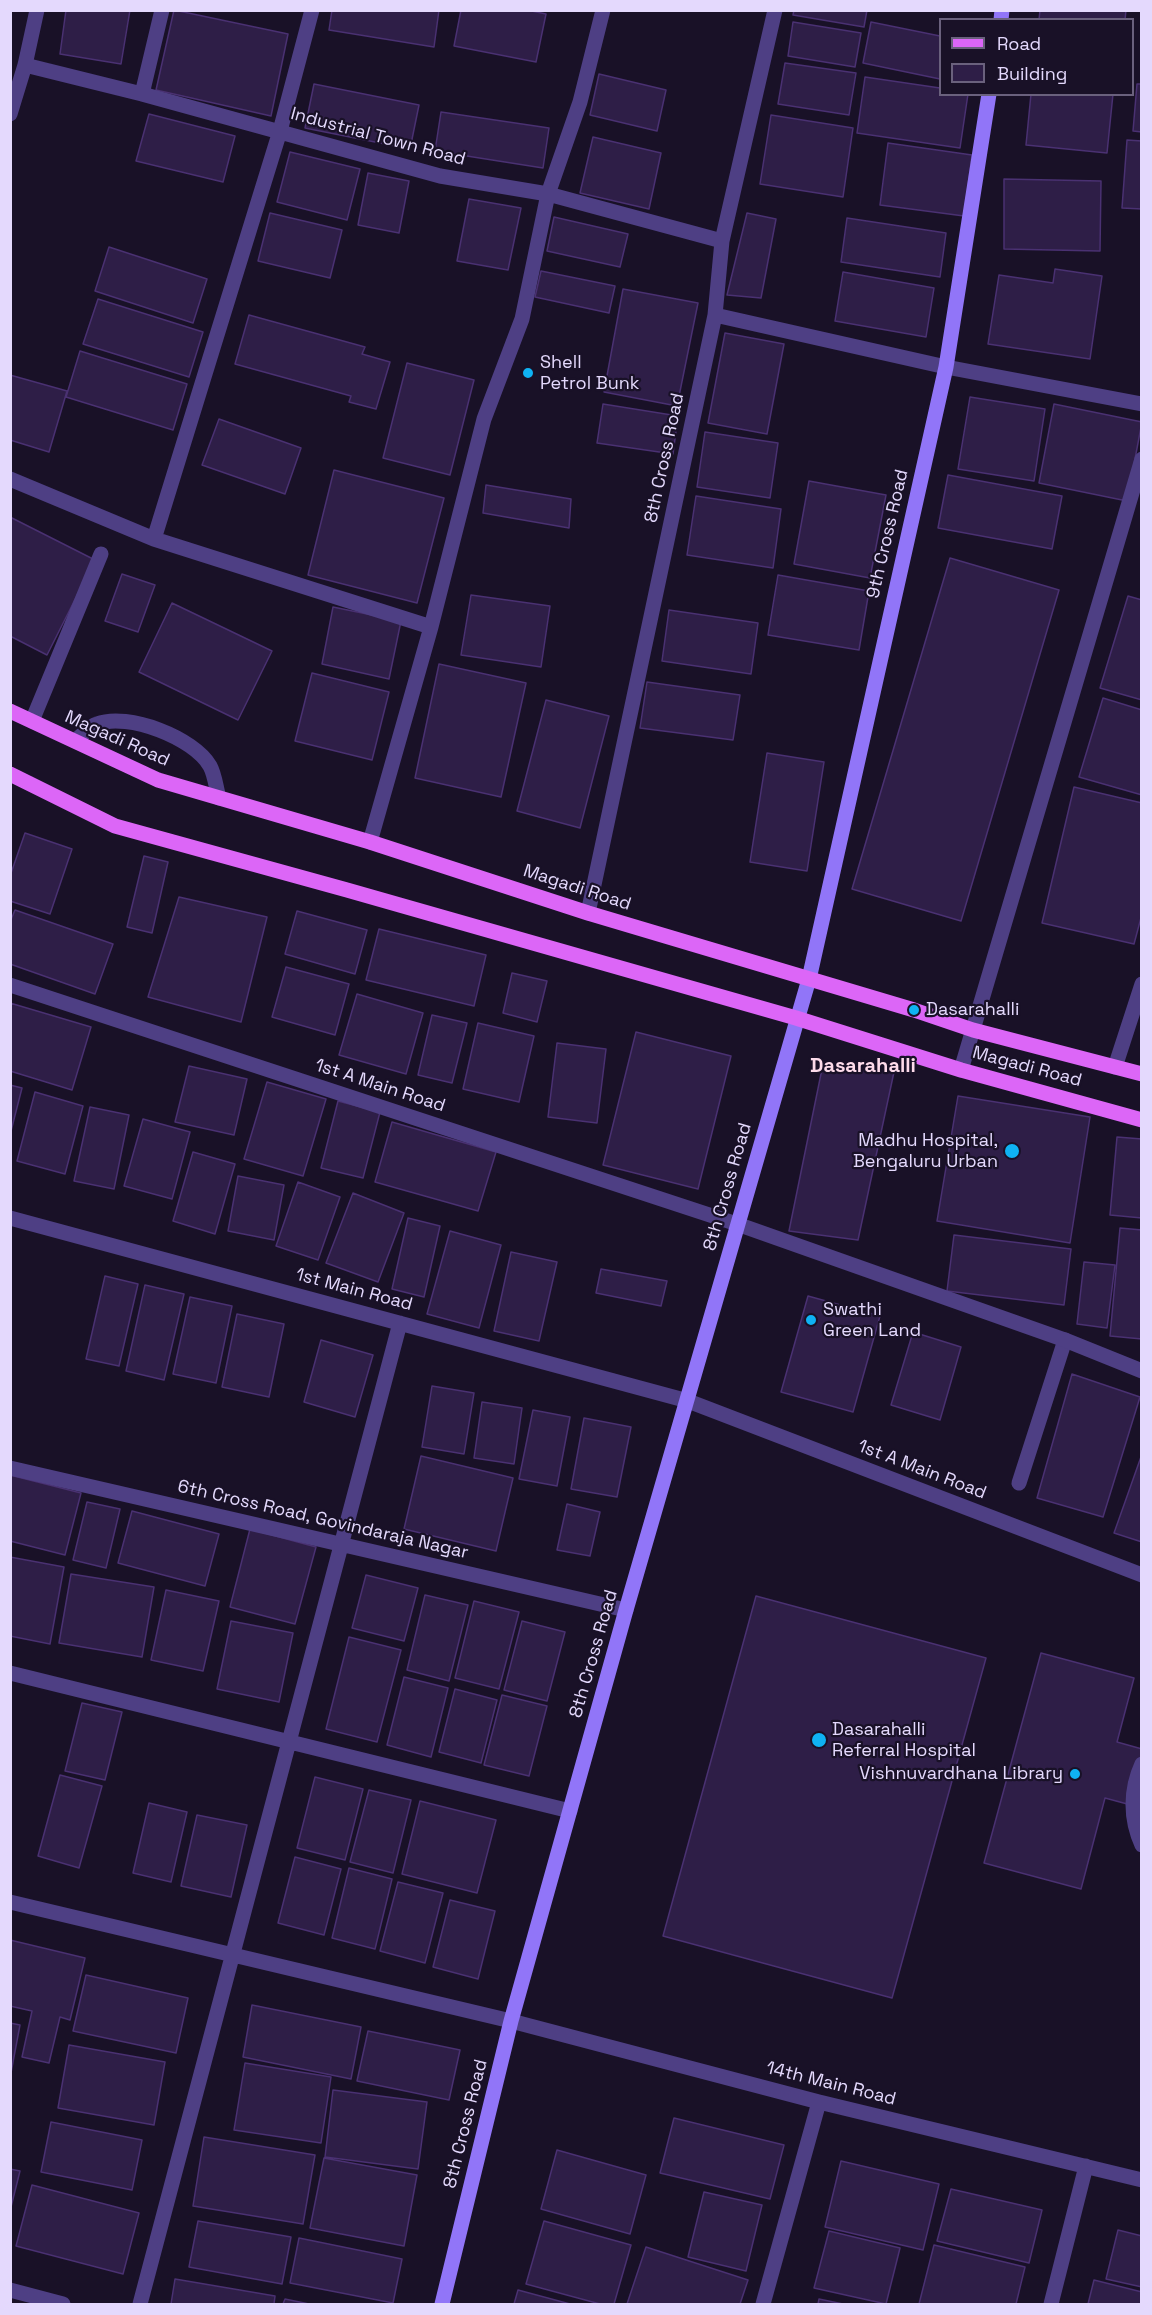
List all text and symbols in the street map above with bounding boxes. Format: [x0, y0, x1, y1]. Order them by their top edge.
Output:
legend [939, 18, 1134, 96]
text: Road [997, 32, 1041, 55]
text: Building [997, 62, 1067, 85]
street label: Industrial Town Road [288, 103, 468, 171]
place label: Shell Petrol Bunk [540, 352, 639, 394]
marker: Shell Petrol Bunk [521, 366, 535, 380]
street label: 8th Cross Road [641, 391, 689, 525]
street label: 9th Cross Road [863, 467, 913, 601]
street label: Magadi Road [61, 706, 173, 772]
street label: Magadi Road [520, 860, 634, 916]
place label: Dasarahalli [926, 999, 1019, 1021]
marker: Dasarahalli [907, 1003, 921, 1017]
street label: Magadi Road [970, 1042, 1084, 1092]
street label: 1st A Main Road [312, 1055, 448, 1117]
district label: Dasarahalli [810, 1055, 916, 1079]
street label: 8th Cross Road [699, 1121, 757, 1253]
place label: Madhu Hospital, Bengaluru Urban [853, 1130, 998, 1172]
marker: Madhu Hospital, Bengaluru Urban [1003, 1142, 1021, 1160]
street label: 1st Main Road [293, 1264, 415, 1316]
place label: Swathi Green Land [823, 1299, 921, 1342]
marker: Swathi Green Land [804, 1313, 818, 1327]
street label: 1st A Main Road [855, 1436, 989, 1504]
street label: 6th Cross Road, Govindaraja Nagar [176, 1476, 470, 1564]
street label: 8th Cross Road [565, 1588, 623, 1720]
place label: Dasarahalli Referral Hospital [832, 1719, 976, 1762]
marker: Dasarahalli Referral Hospital [810, 1731, 828, 1749]
place label: Vishnuvardhana Library [859, 1763, 1063, 1785]
marker: Vishnuvardhana Library [1068, 1767, 1082, 1781]
street label: 8th Cross Road [440, 2057, 492, 2191]
street label: 14th Main Road [764, 2057, 898, 2111]

